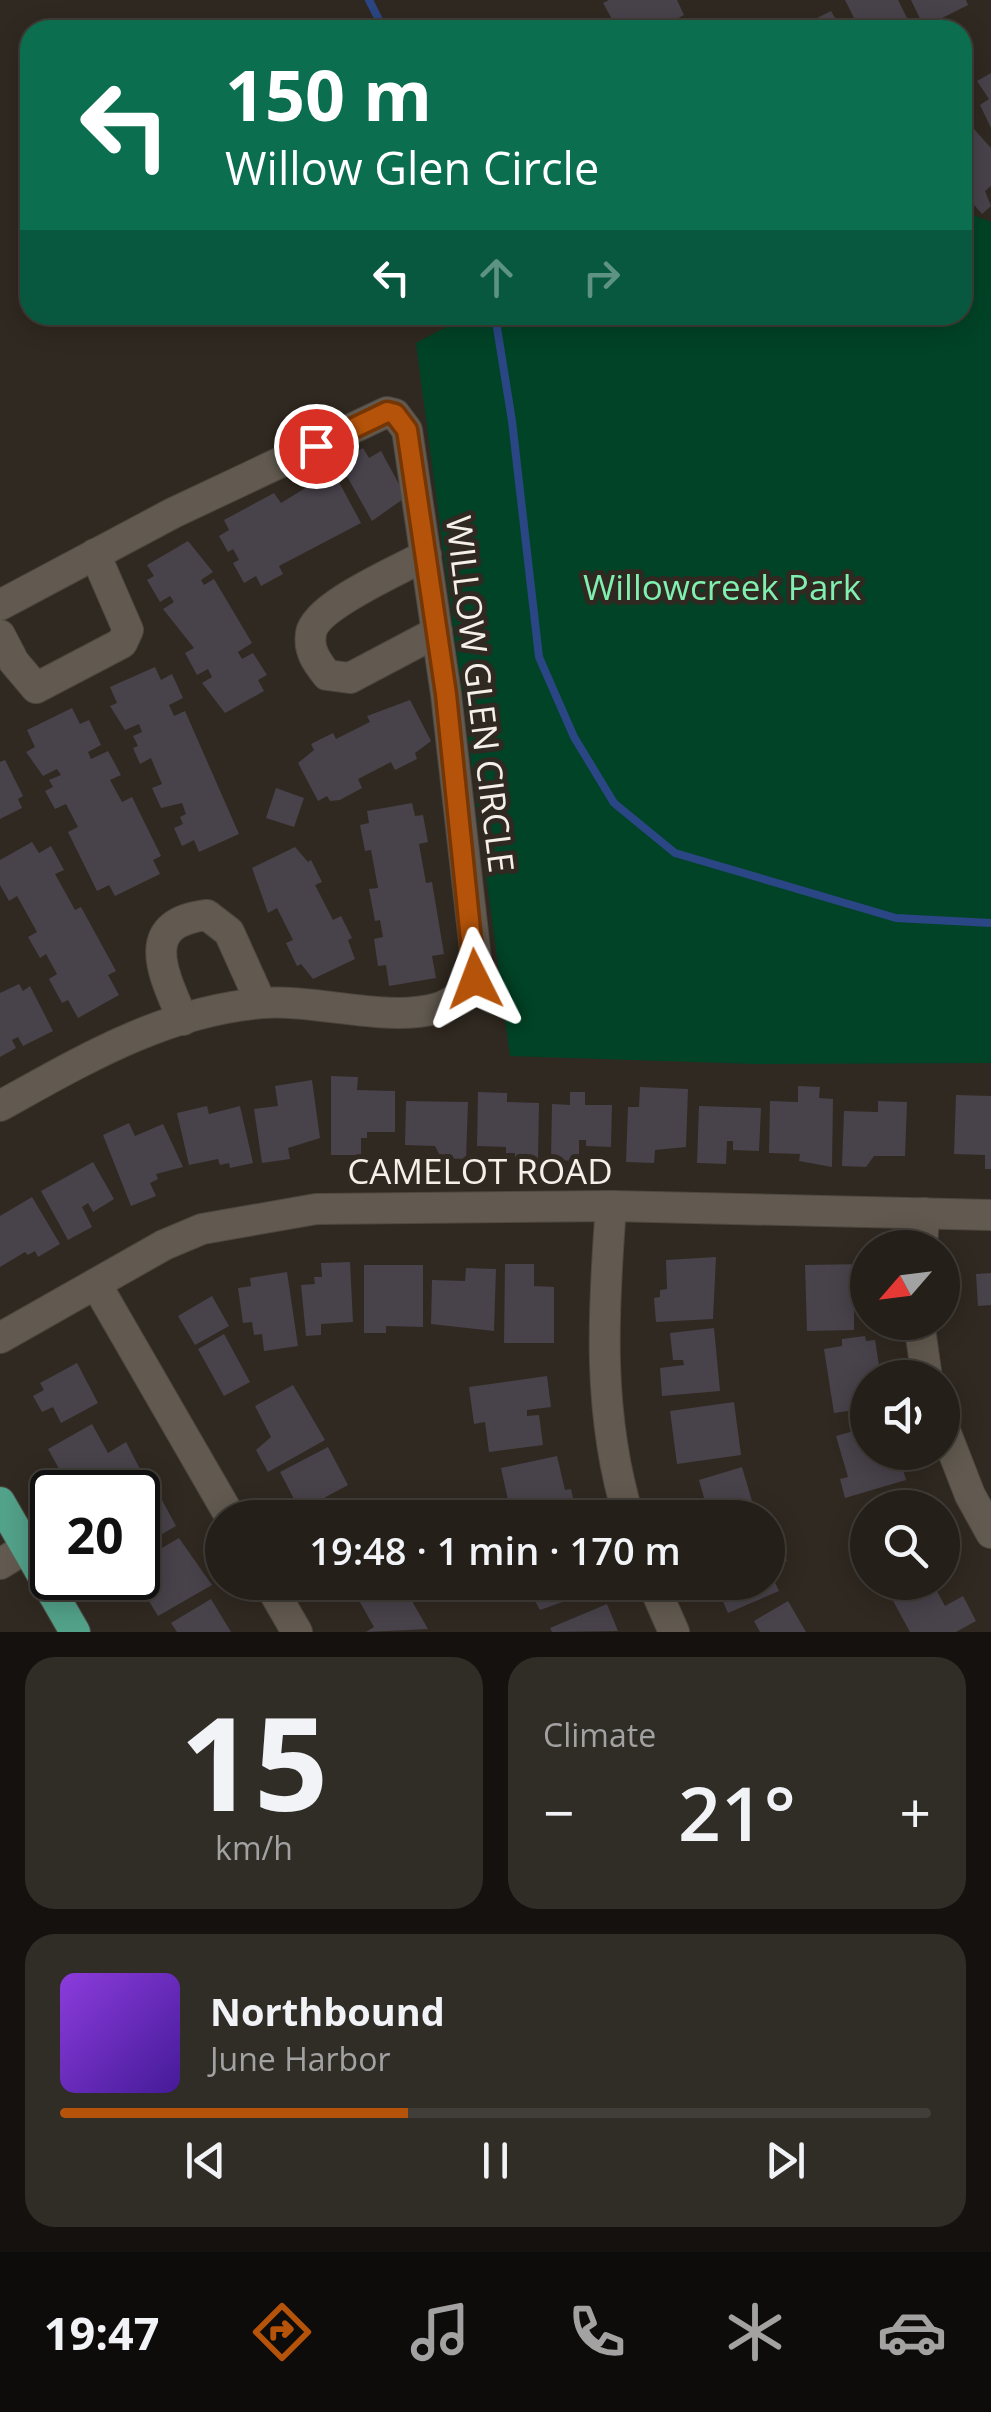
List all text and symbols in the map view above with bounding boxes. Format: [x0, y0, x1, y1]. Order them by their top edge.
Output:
text: 150 m [225, 46, 432, 142]
icon: left [60, 60, 190, 190]
text: Willow Glen Circle [225, 137, 599, 198]
icon: left [364, 250, 419, 305]
icon: ahead [469, 250, 524, 305]
icon: right [574, 250, 629, 305]
pin [274, 404, 359, 489]
icon: arrive [289, 419, 344, 474]
street label: WILLOW GLEN CIRCLE [436, 513, 526, 875]
park label: Willowcreek Park [583, 563, 862, 610]
position arrow [423, 927, 527, 1031]
street label: CAMELOT ROAD [347, 1147, 613, 1194]
north arrow [850, 1230, 960, 1340]
map controls [850, 1230, 960, 1600]
button: sound [850, 1360, 960, 1470]
speed limit sign: 20 [30, 1470, 160, 1600]
button: search [850, 1490, 960, 1600]
text: 19:48 · 1 min · 170 m [309, 1524, 681, 1576]
text: 15 [180, 1672, 328, 1849]
text: Climate [543, 1713, 656, 1756]
text: 21° [678, 1761, 796, 1863]
text: − [543, 1774, 574, 1849]
text: + [900, 1774, 931, 1849]
text: km/h [215, 1826, 293, 1869]
text: Northbound [210, 1985, 445, 2037]
text: June Harbor [210, 2037, 390, 2080]
icon: previous [178, 2133, 233, 2188]
icon: pause [468, 2133, 523, 2188]
icon: next [758, 2133, 813, 2188]
icon: directions [247, 2297, 317, 2367]
icon: music [405, 2297, 475, 2367]
icon: phone [562, 2297, 632, 2367]
icon: climate [720, 2297, 790, 2367]
icon: car [877, 2297, 947, 2367]
text: 19:47 [44, 2302, 160, 2363]

